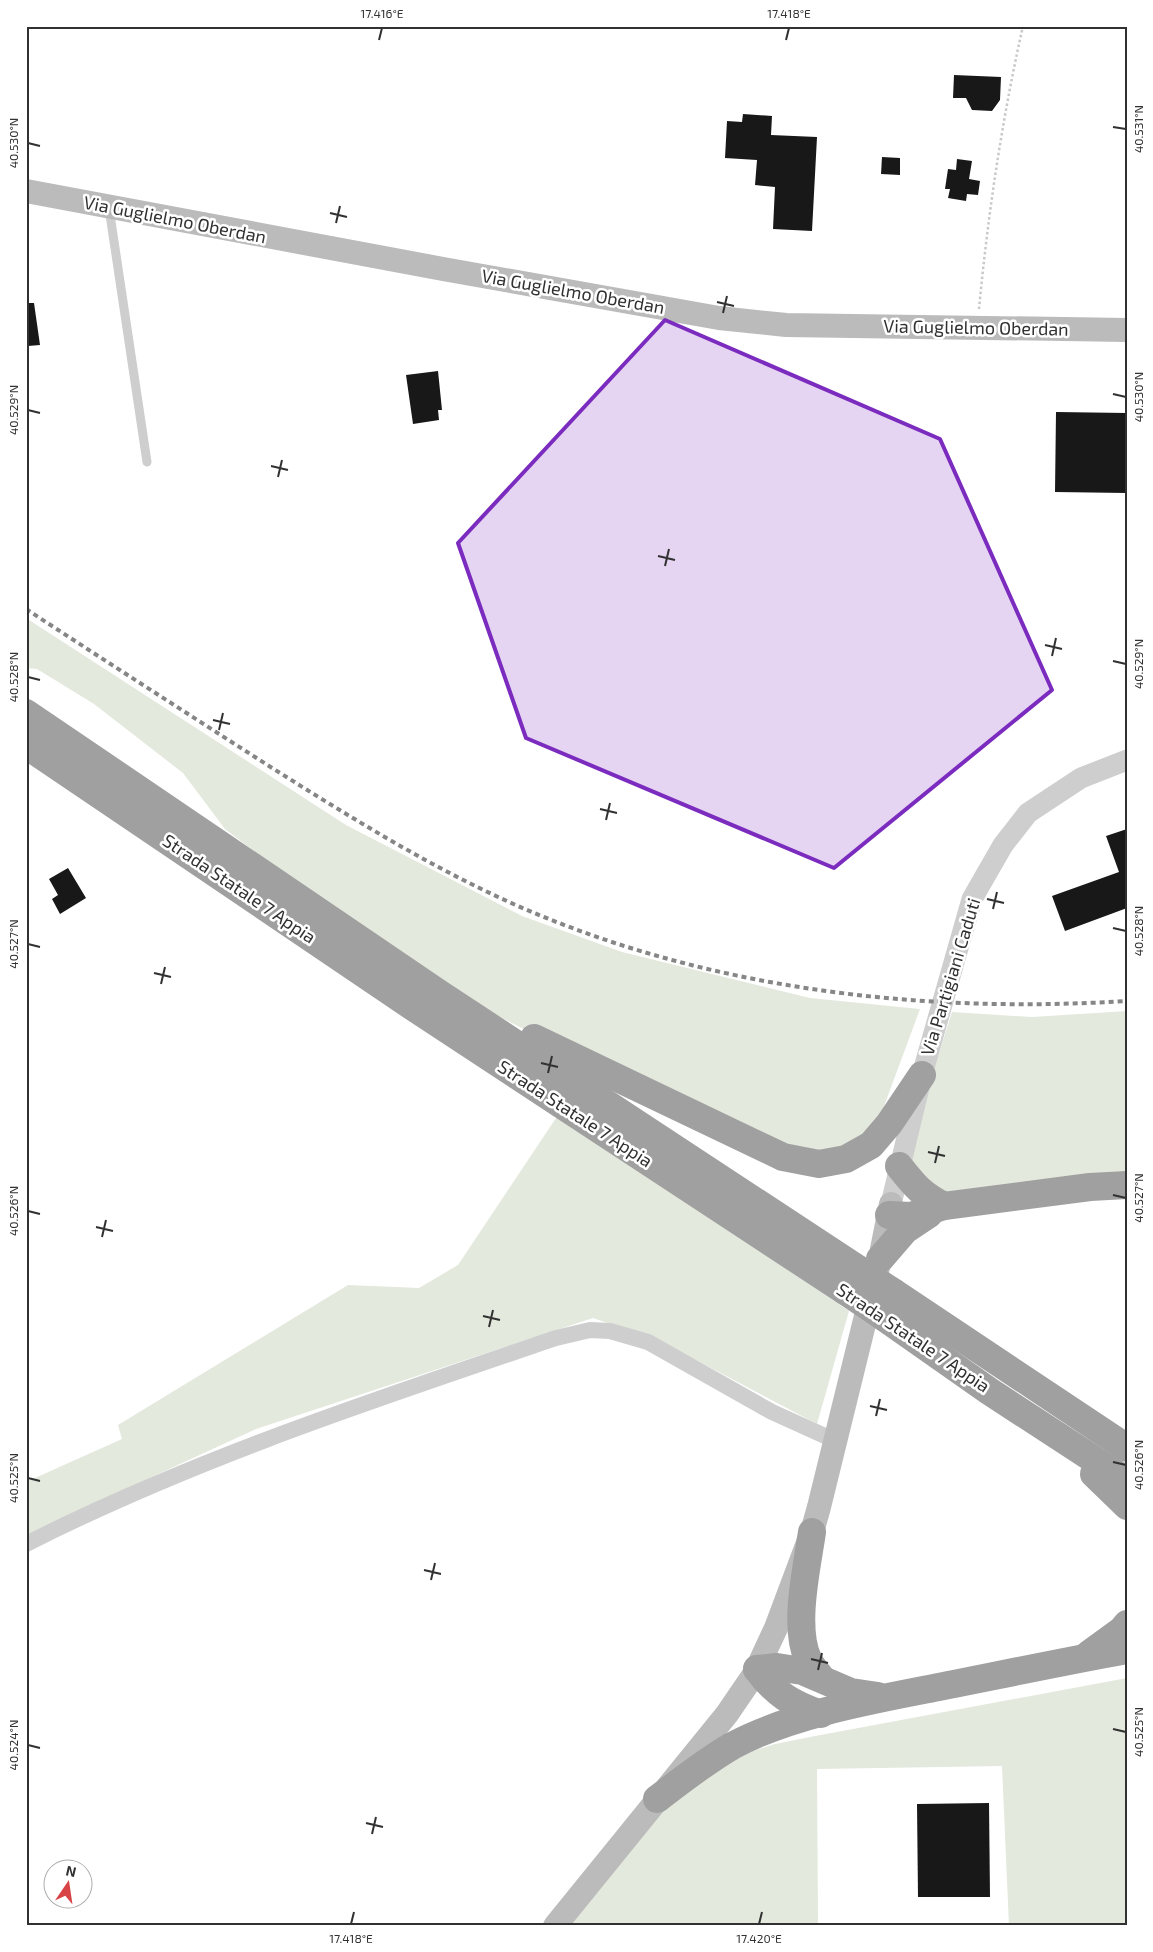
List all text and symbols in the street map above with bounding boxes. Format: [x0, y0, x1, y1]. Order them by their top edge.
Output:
text: 17.416°E [360, 6, 404, 20]
text: 17.418°E [767, 6, 811, 20]
text: 40.531°N [1131, 105, 1145, 153]
text: 40.530°N [6, 118, 20, 168]
street label: Via Guglielmo Oberdan [82, 191, 268, 248]
street label: Via Guglielmo Oberdan [480, 264, 666, 318]
street label: Via Guglielmo Oberdan [883, 314, 1069, 340]
text: 40.530°N [1131, 372, 1145, 422]
text: 40.529°N [6, 385, 20, 435]
text: 40.529°N [1131, 639, 1145, 689]
text: 40.528°N [6, 652, 20, 702]
street label: Strada Statale 7 Appia [159, 829, 320, 948]
street label: Via Partigiani Caduti [916, 895, 984, 1058]
text: 40.528°N [1131, 906, 1145, 956]
text: 40.527°N [6, 919, 20, 969]
street label: Strada Statale 7 Appia [494, 1055, 657, 1171]
text: 40.527°N [1131, 1173, 1145, 1223]
text: 40.526°N [6, 1186, 20, 1236]
street label: Strada Statale 7 Appia [833, 1278, 994, 1397]
text: 40.526°N [1131, 1440, 1145, 1490]
text: 40.525°N [6, 1453, 20, 1503]
text: 40.525°N [1131, 1707, 1145, 1757]
text: 40.524°N [6, 1720, 20, 1770]
north arrow [42, 1860, 92, 1910]
text: N [64, 1861, 78, 1880]
text: 17.418°E [329, 1931, 373, 1945]
text: 17.420°E [736, 1931, 782, 1945]

